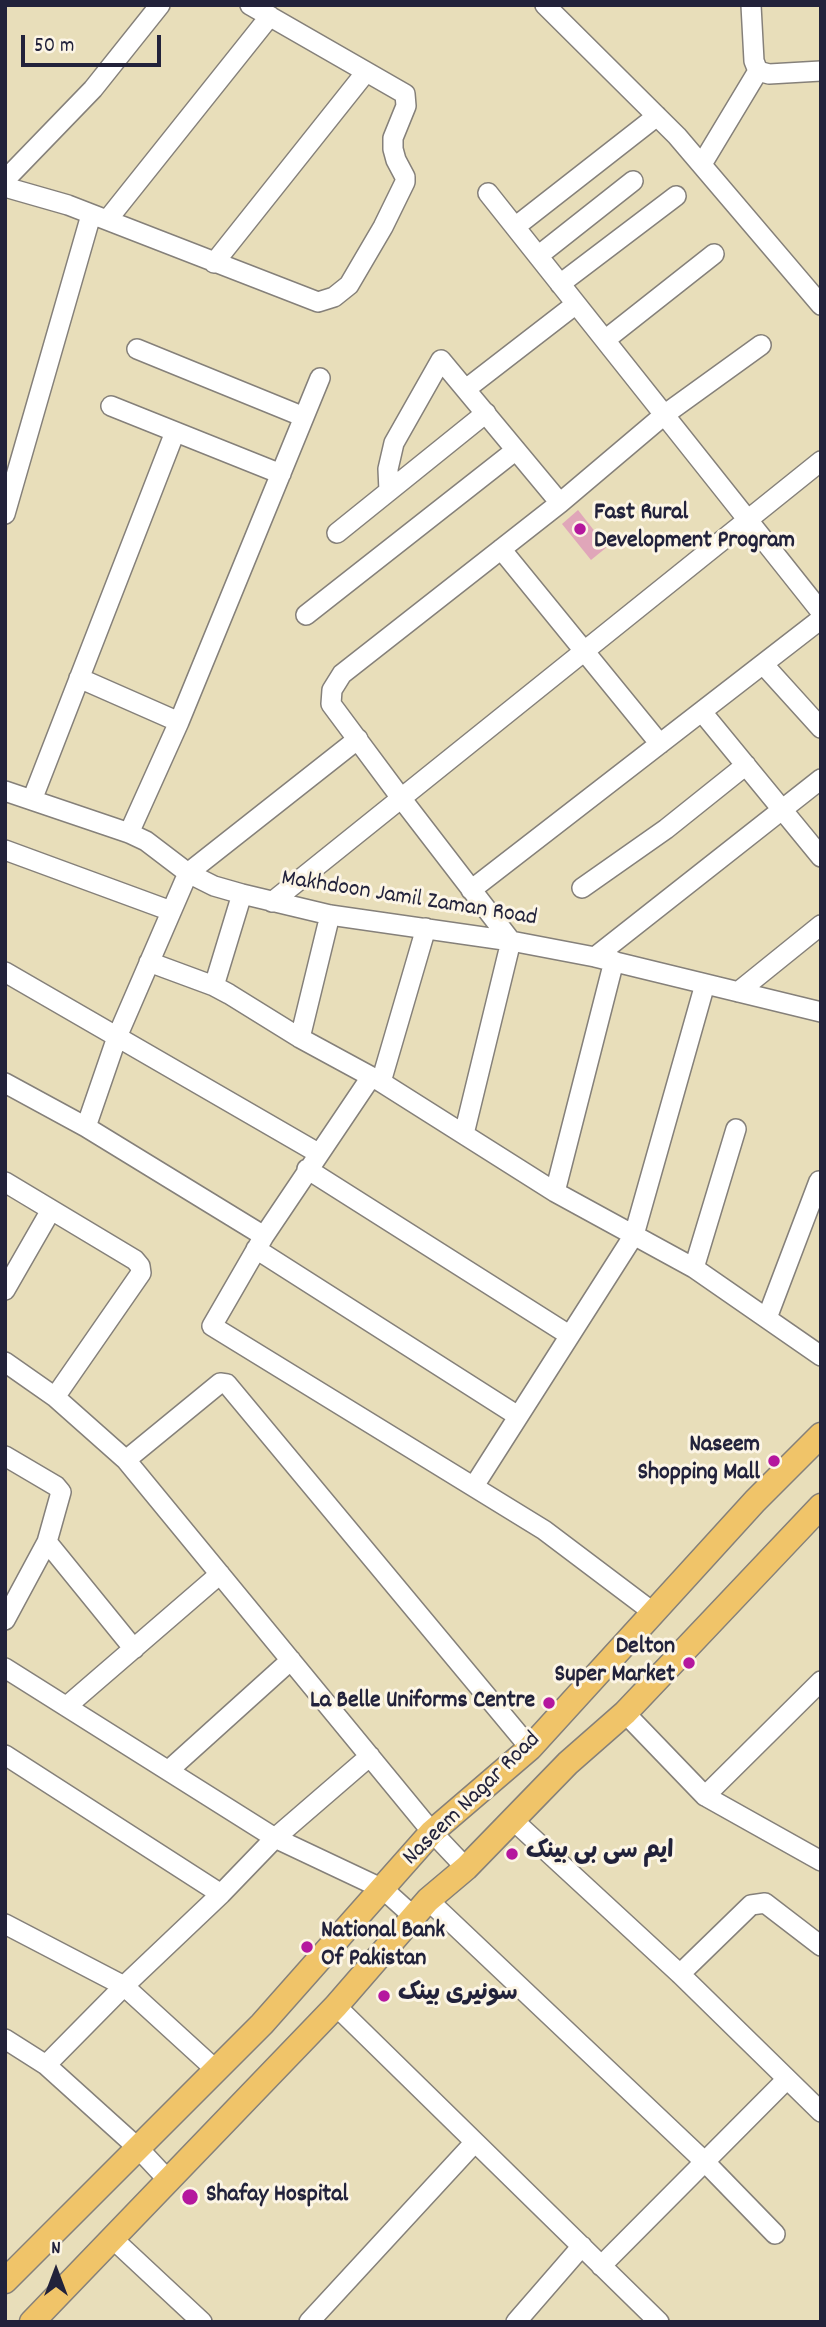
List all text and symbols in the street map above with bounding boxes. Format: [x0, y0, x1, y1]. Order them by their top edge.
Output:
scale bar [24, 21, 164, 65]
text: 50 m [34, 32, 74, 62]
place label: Fast Rural Development Program [594, 501, 795, 557]
marker: Fast Rural Development Program [572, 521, 588, 537]
street label: Makhdoon Jamil Zaman Road [279, 866, 539, 934]
place label: Naseem Shopping Mall [637, 1433, 760, 1489]
marker: Naseem Shopping Mall [766, 1453, 782, 1469]
place label: Delton Super Market [555, 1635, 675, 1691]
marker: Delton Super Market [681, 1655, 697, 1671]
place label: La Belle Uniforms Centre [310, 1689, 535, 1717]
marker: La Belle Uniforms Centre [541, 1695, 557, 1711]
street label: Naseem Nagar Road [398, 1727, 548, 1873]
place label: ایم سی بی بینک [526, 1840, 673, 1868]
marker: ایم سی بی بینک [504, 1846, 520, 1862]
place label: National Bank Of Pakistan [321, 1919, 445, 1975]
marker: National Bank Of Pakistan [299, 1939, 315, 1955]
place label: سونیری بینک [398, 1982, 518, 2010]
marker: سونیری بینک [376, 1988, 392, 2004]
place label: Shafay Hospital [206, 2183, 348, 2211]
marker: Shafay Hospital [180, 2187, 200, 2207]
north arrow [21, 2236, 91, 2306]
text: N [51, 2236, 61, 2263]

